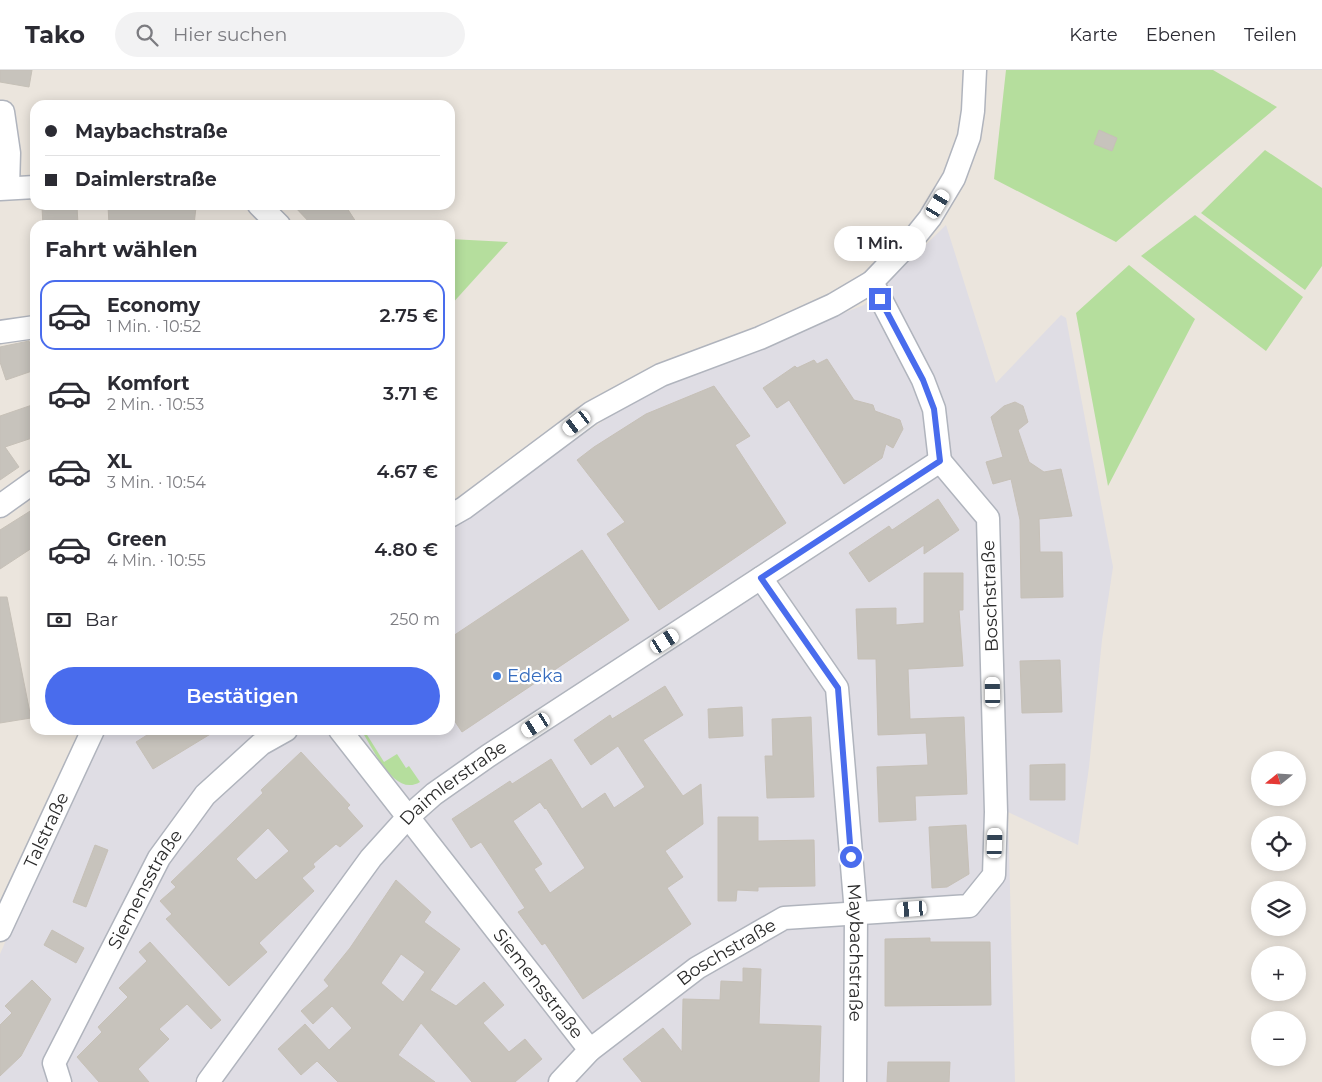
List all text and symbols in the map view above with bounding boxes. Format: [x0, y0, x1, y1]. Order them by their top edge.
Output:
search box [115, 12, 465, 57]
text: Tako [25, 20, 85, 49]
icon: search [133, 21, 161, 49]
text: Hier suchen [173, 23, 287, 46]
text: Karte [1069, 24, 1118, 46]
text: Ebenen [1146, 24, 1216, 46]
text: Teilen [1244, 24, 1297, 46]
text: Maybachstraße [75, 120, 228, 143]
text: Daimlerstraße [75, 168, 217, 191]
car [923, 187, 952, 221]
callout: 1 Min. [834, 226, 926, 262]
text: 1 Min. [857, 234, 903, 253]
text: Fahrt wählen [45, 236, 198, 263]
route end [869, 288, 891, 310]
icon: car [47, 293, 92, 338]
text: Economy [107, 294, 200, 317]
text: 2.75 € [380, 304, 438, 327]
text: 1 Min. · 10:52 [107, 317, 201, 336]
icon: car [47, 371, 92, 416]
text: Komfort [107, 372, 189, 395]
text: 3.71 € [383, 382, 438, 405]
text: 2 Min. · 10:53 [107, 395, 204, 414]
car [560, 408, 593, 438]
icon: car [47, 449, 92, 494]
text: XL [107, 450, 132, 473]
text: 4.67 € [376, 460, 438, 483]
text: 3 Min. · 10:54 [107, 473, 206, 492]
icon: car [47, 527, 92, 572]
text: Green [107, 528, 167, 551]
text: 4.80 € [374, 538, 438, 561]
street label: Boschstraße [977, 540, 1003, 652]
text: 4 Min. · 10:55 [107, 551, 206, 570]
icon: cash [45, 606, 73, 634]
text: Bar [85, 608, 118, 631]
text: 250 m [390, 610, 440, 629]
car [648, 627, 681, 655]
place label: Edeka [507, 665, 563, 687]
button: Bestätigen [45, 667, 440, 725]
marker: Edeka [491, 670, 503, 682]
car [985, 677, 1000, 707]
car [519, 711, 552, 739]
street label: Daimlerstraße [395, 736, 511, 830]
north arrow [1251, 751, 1306, 806]
map controls [1251, 751, 1306, 1066]
street label: Talstraße [19, 789, 74, 872]
button: locate [1251, 816, 1306, 871]
street label: Siemensstraße [103, 825, 187, 953]
car [986, 828, 1003, 858]
route start [840, 846, 862, 868]
button: layers [1251, 881, 1306, 936]
street label: Maybachstraße [843, 883, 867, 1022]
car [896, 900, 927, 918]
street label: Boschstraße [672, 914, 780, 991]
street label: Siemensstraße [488, 924, 588, 1043]
button: + [1251, 946, 1306, 1001]
button: − [1251, 1011, 1306, 1066]

